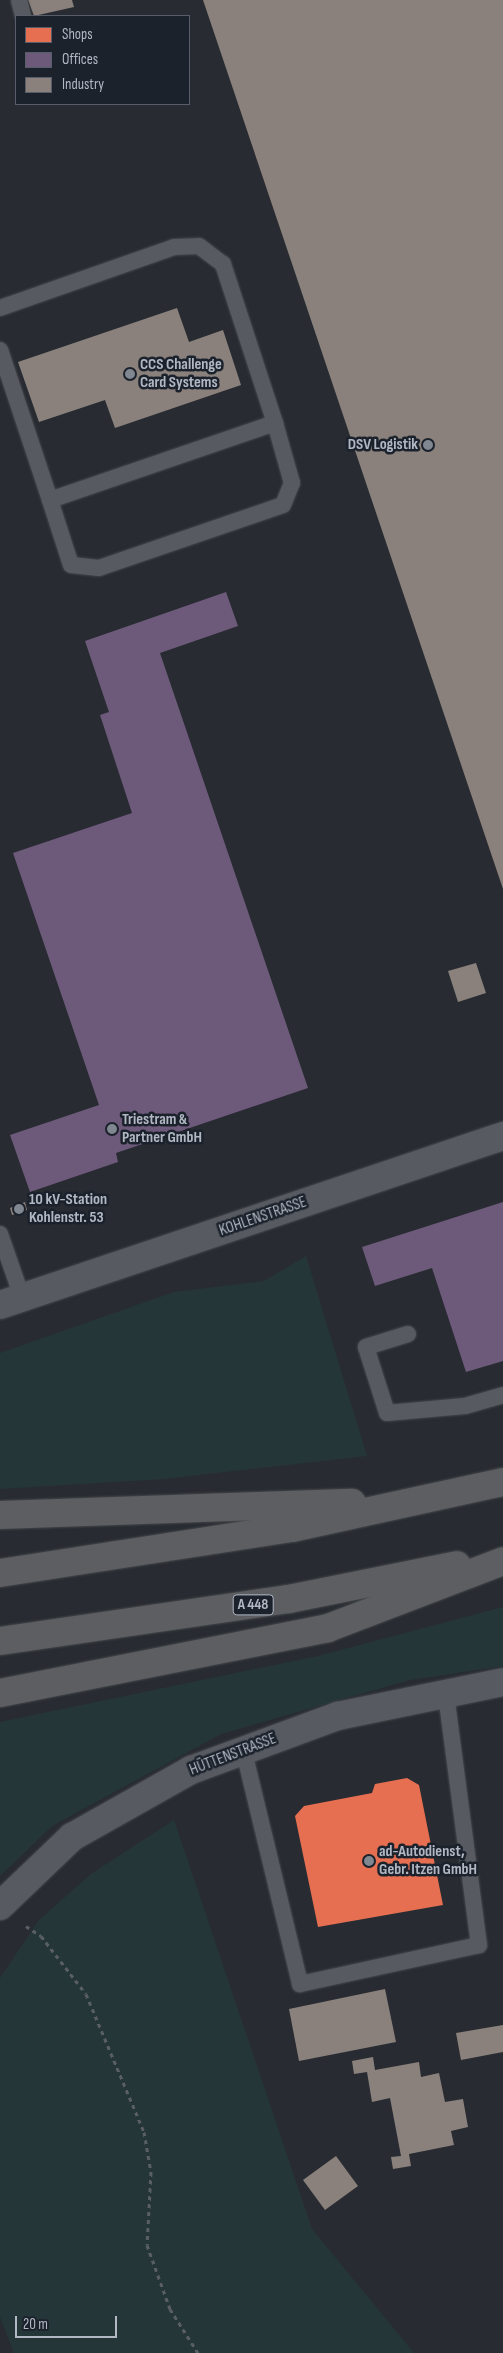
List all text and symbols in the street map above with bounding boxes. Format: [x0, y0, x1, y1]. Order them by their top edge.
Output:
legend [15, 15, 190, 105]
text: Shops [62, 25, 93, 44]
text: Offices [62, 50, 98, 69]
text: Industry [62, 75, 104, 94]
place label: CCS Challenge Card Systems [140, 355, 222, 393]
marker: CCS Challenge Card Systems [124, 368, 136, 380]
place label: DSV Logistik [348, 435, 418, 455]
marker: DSV Logistik [422, 439, 434, 451]
place label: Triestram & Partner GmbH [122, 1110, 202, 1148]
marker: Triestram & Partner GmbH [106, 1123, 118, 1135]
place label: 10 kV-Station Kohlenstr. 53 [29, 1190, 107, 1228]
street label: KOHLENSTRASSE [217, 1193, 309, 1241]
marker: 10 kV-Station Kohlenstr. 53 [13, 1203, 25, 1215]
road number: A 448 [232, 1592, 274, 1618]
street label: HÜTTENSTRASSE [187, 1730, 279, 1780]
place label: ad-Autodienst, Gebr. Itzen GmbH [379, 1842, 477, 1880]
marker: ad-Autodienst, Gebr. Itzen GmbH [363, 1855, 375, 1867]
scale bar [18, 2306, 120, 2338]
text: 20 m [23, 2315, 48, 2334]

